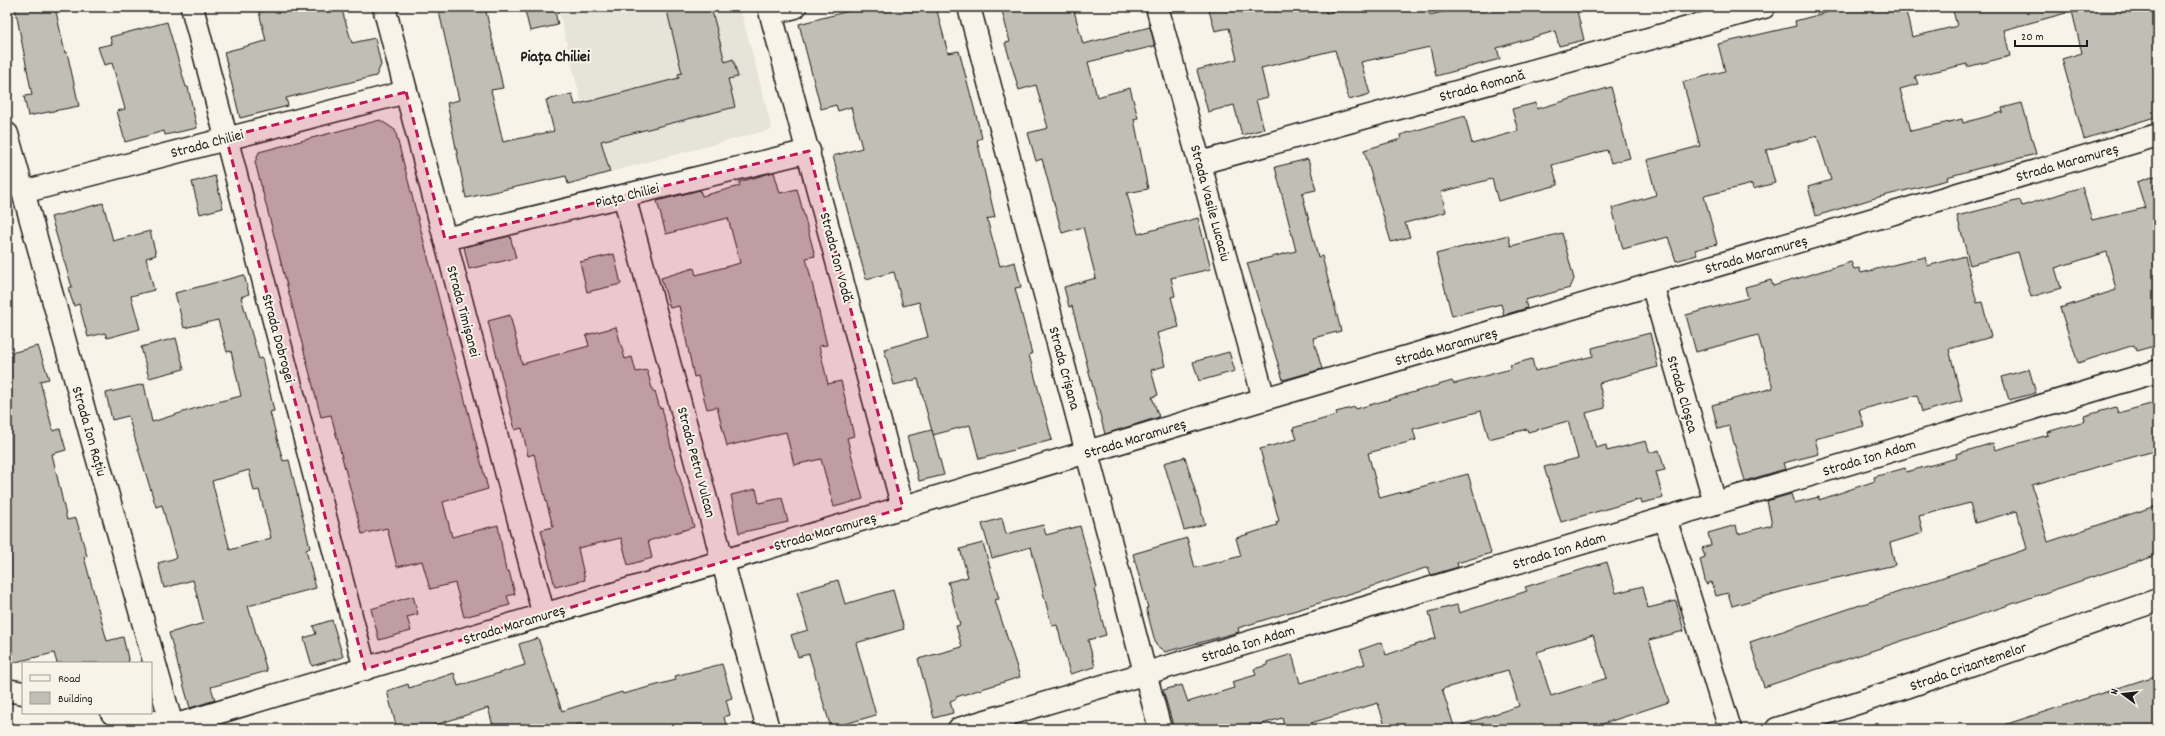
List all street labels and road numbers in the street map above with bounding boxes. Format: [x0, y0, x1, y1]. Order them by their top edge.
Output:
street label: Strada Romană [1437, 65, 1528, 109]
street label: Strada Chiliei [168, 125, 247, 165]
street label: Strada Maramureș [2014, 139, 2122, 189]
street label: Strada Vasile Lucaciu [1183, 143, 1235, 264]
street label: Piața Chiliei [593, 178, 662, 216]
street label: Strada Ion Vodă [812, 210, 858, 305]
street label: Strada Maramureș [1703, 231, 1811, 281]
street label: Strada Timișanei [439, 263, 485, 360]
street label: Strada Dobrogei [255, 292, 300, 386]
street label: Strada Maramureș [1393, 323, 1501, 373]
street label: Strada Crișana [1041, 324, 1085, 413]
street label: Strada Cloșca [1660, 353, 1703, 437]
street label: Strada Ion Rațiu [65, 384, 111, 479]
street label: Strada Petru Vulcan [670, 405, 720, 520]
street label: Strada Maramureș [1082, 414, 1189, 466]
street label: Strada Ion Adam [1820, 434, 1919, 484]
street label: Strada Maramureș [772, 508, 880, 558]
street label: Strada Ion Adam [1510, 527, 1609, 577]
street label: Strada Maramureș [461, 600, 568, 652]
street label: Strada Ion Adam [1199, 620, 1298, 670]
street label: Strada Crizantemelor [1907, 637, 2031, 698]

